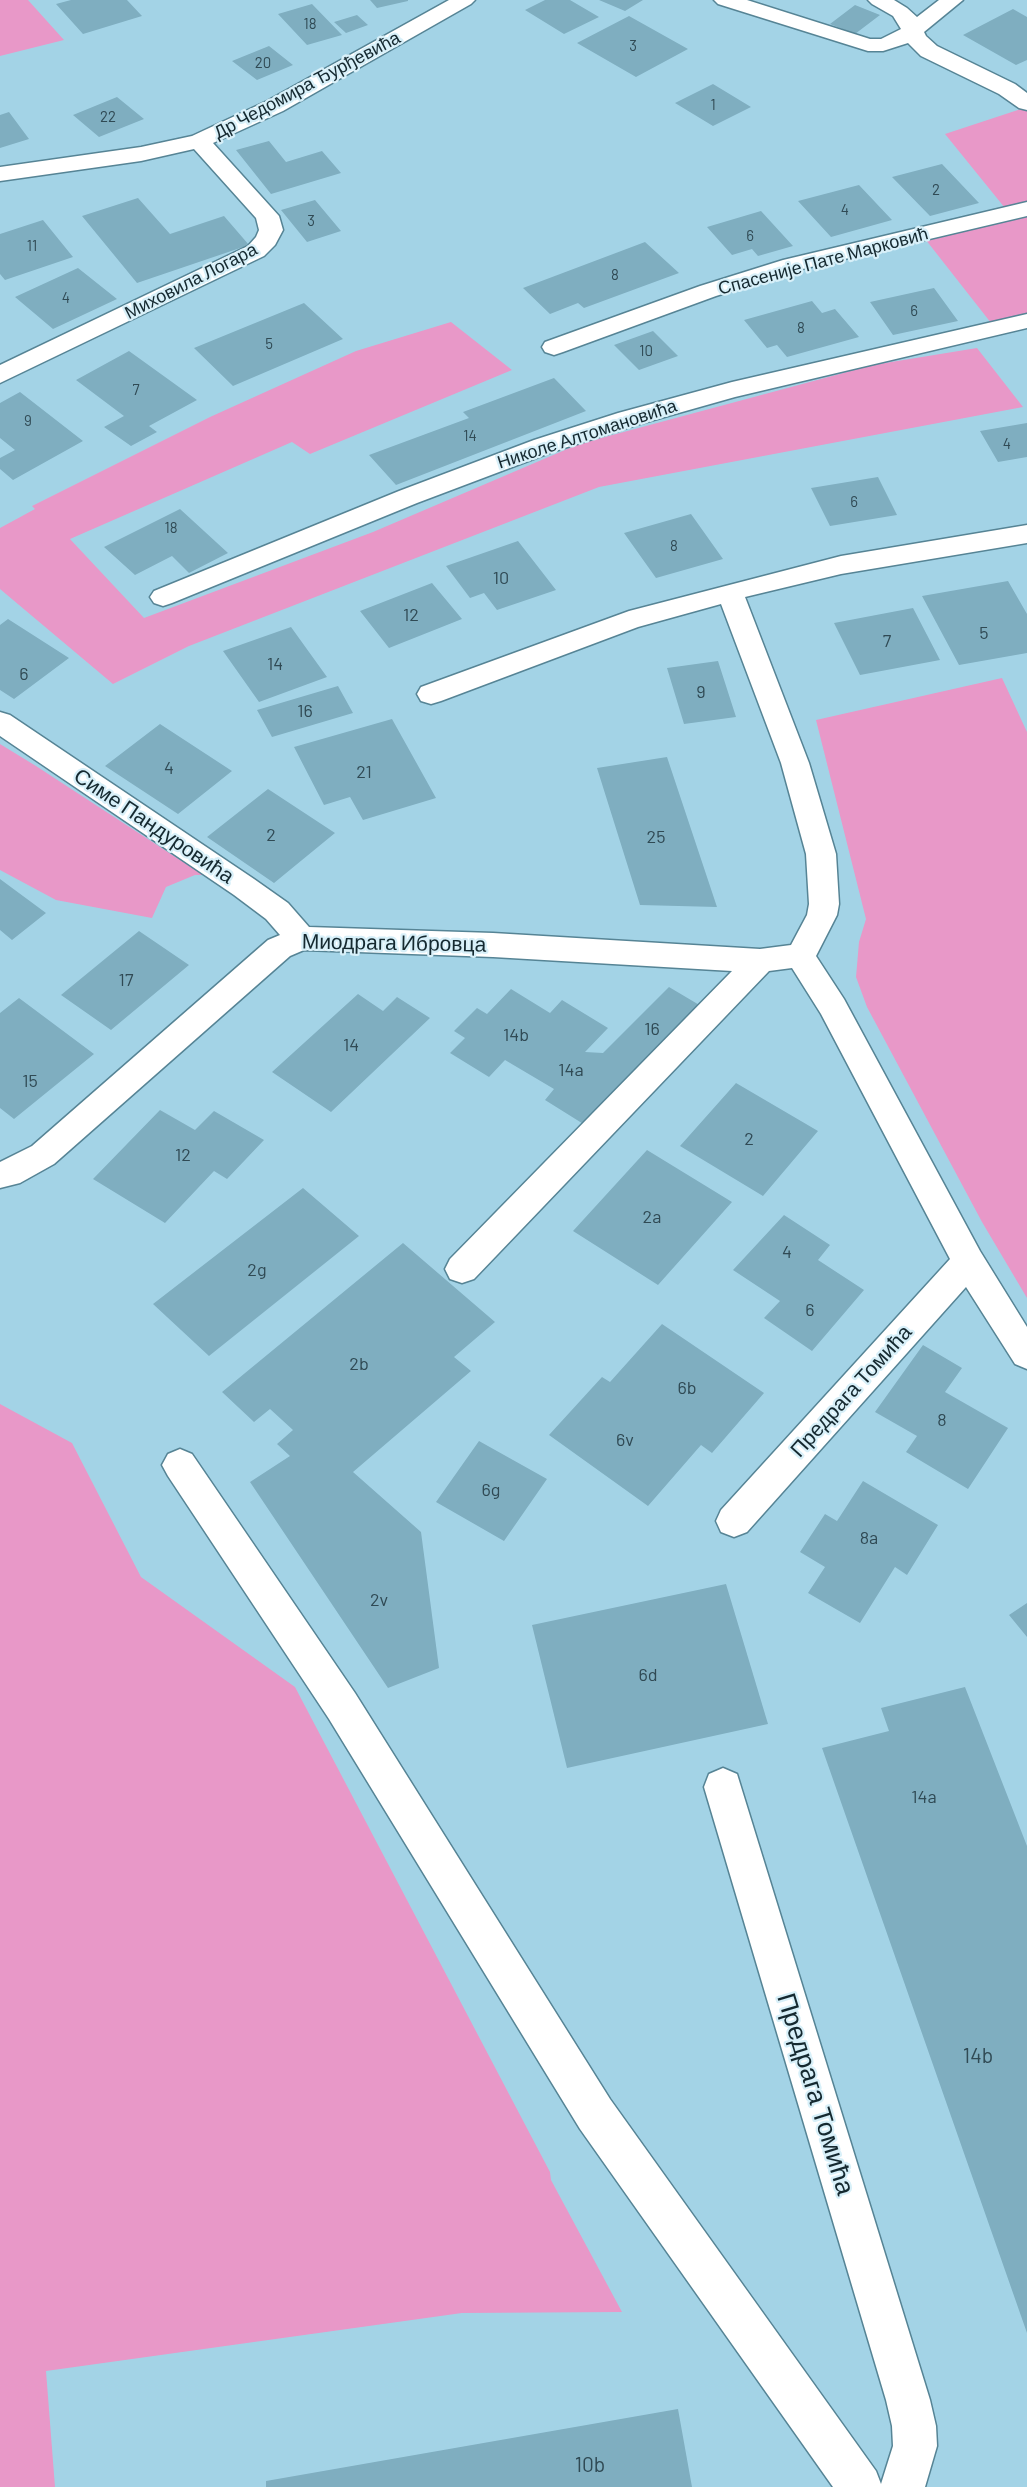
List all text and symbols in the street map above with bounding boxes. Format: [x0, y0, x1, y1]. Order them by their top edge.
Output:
house number: 18 [303, 15, 317, 33]
street label: Др Чедомира Ђурђевића [210, 27, 404, 143]
house number: 3 [629, 37, 637, 55]
house number: 20 [255, 54, 271, 72]
house number: 1 [710, 96, 716, 114]
house number: 22 [100, 108, 116, 126]
house number: 2 [932, 181, 940, 199]
house number: 4 [841, 201, 849, 219]
house number: 3 [307, 212, 315, 230]
street label: Спасеније Пате Марковић [716, 223, 930, 299]
house number: 6 [746, 227, 754, 245]
house number: 11 [27, 237, 37, 255]
street label: Миховила Логара [121, 238, 261, 324]
house number: 8 [611, 266, 619, 284]
house number: 4 [62, 289, 70, 307]
house number: 6 [910, 302, 918, 320]
house number: 8 [797, 319, 805, 337]
house number: 5 [265, 335, 273, 353]
house number: 10 [639, 342, 653, 360]
house number: 7 [132, 381, 140, 399]
street label: Николе Алтомановића [495, 395, 679, 473]
house number: 9 [24, 412, 32, 430]
house number: 14 [463, 427, 477, 445]
house number: 4 [1003, 435, 1011, 453]
house number: 6 [850, 493, 858, 511]
house number: 18 [164, 519, 178, 537]
house number: 8 [670, 537, 678, 555]
house number: 10 [493, 567, 509, 589]
house number: 12 [403, 604, 419, 626]
house number: 5 [979, 622, 989, 644]
house number: 7 [883, 630, 891, 652]
house number: 14 [267, 653, 283, 675]
house number: 6 [19, 663, 29, 685]
house number: 9 [696, 681, 706, 703]
house number: 16 [297, 700, 313, 722]
house number: 4 [164, 757, 174, 779]
house number: 21 [356, 761, 372, 783]
street label: Симе Пандуровића [69, 763, 239, 889]
house number: 2 [266, 824, 276, 846]
house number: 25 [647, 826, 665, 848]
street label: Миодрага Ибровца [302, 929, 486, 957]
house number: 17 [119, 969, 133, 991]
house number: 16 [644, 1018, 660, 1040]
house number: 14b [503, 1024, 529, 1046]
house number: 14 [343, 1034, 359, 1056]
house number: 14a [558, 1059, 584, 1081]
house number: 15 [22, 1070, 38, 1092]
house number: 2 [744, 1128, 754, 1150]
house number: 12 [175, 1144, 191, 1166]
house number: 2a [643, 1206, 661, 1228]
house number: 4 [782, 1241, 792, 1263]
house number: 2g [247, 1259, 267, 1281]
house number: 6 [805, 1299, 815, 1321]
street label: Предрага Томића [785, 1320, 917, 1462]
house number: 2b [349, 1353, 369, 1375]
house number: 6b [677, 1377, 697, 1399]
house number: 8 [937, 1409, 947, 1431]
house number: 6v [616, 1429, 634, 1451]
house number: 6g [482, 1479, 500, 1501]
house number: 8a [860, 1527, 878, 1549]
house number: 2v [370, 1589, 388, 1611]
house number: 6d [638, 1664, 658, 1686]
house number: 14a [911, 1786, 937, 1808]
street label: Предрага Томића [770, 1989, 862, 2199]
house number: 14b [963, 2043, 993, 2069]
house number: 10b [575, 2452, 605, 2478]

